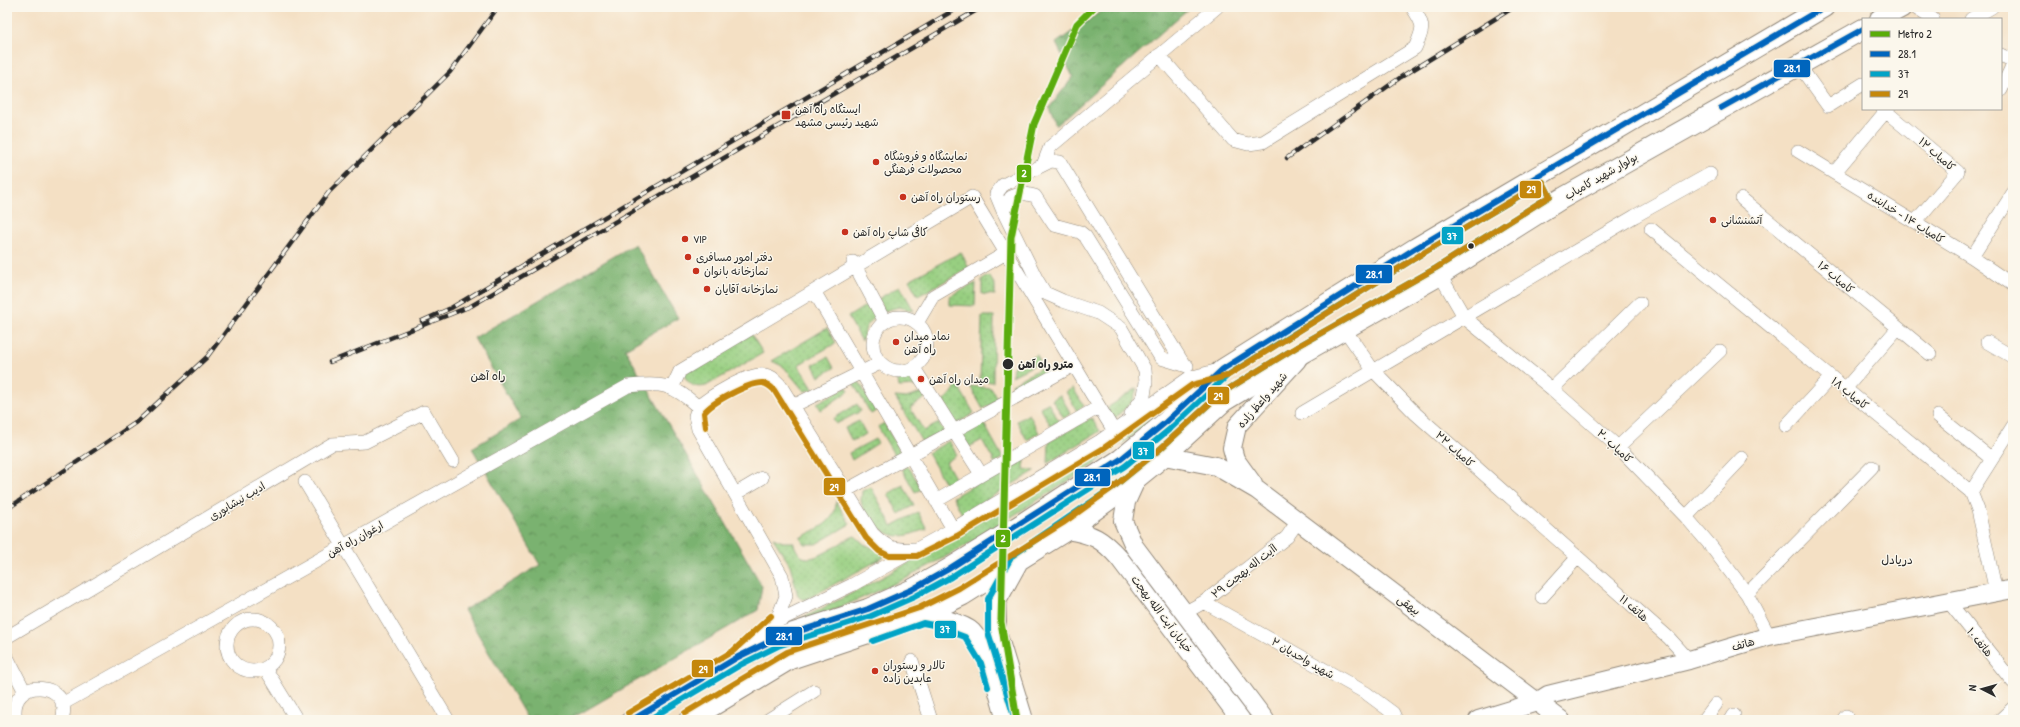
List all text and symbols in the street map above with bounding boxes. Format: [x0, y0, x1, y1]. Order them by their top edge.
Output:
legend [1862, 18, 2002, 110]
text: Metro 2 [1898, 25, 1932, 42]
text: 28.1 [1898, 45, 1916, 62]
line badge: 28.1 [1773, 59, 1811, 78]
text: 28.1 [1784, 61, 1800, 75]
text: 37 [1898, 65, 1909, 82]
text: 29 [1898, 85, 1909, 102]
place label: ایستگاه راه آهن شهید رئیسی مشهد [795, 102, 879, 130]
marker: ایستگاه راه آهن شهید رئیسی مشهد [780, 109, 792, 121]
street label: کامیاب ۱۲ [1915, 134, 1958, 175]
place label: نمایشگاه و فروشگاه محصولات فرهنگی [884, 149, 968, 177]
street label: بولوار شهید کامیاب [1562, 149, 1641, 203]
marker: نمایشگاه و فروشگاه محصولات فرهنگی [871, 157, 881, 167]
line badge: 2 [1016, 164, 1032, 183]
text: 2 [1021, 166, 1027, 180]
line badge: 29 [1519, 180, 1542, 199]
text: 29 [1526, 182, 1536, 196]
street label: کامیاب ۱۴ - خدابنده [1864, 188, 1947, 247]
place label: رستوران راه آهن [911, 190, 981, 205]
marker: رستوران راه آهن [898, 192, 908, 202]
place label: آتشنشانی [1721, 213, 1763, 228]
marker: آتشنشانی [1708, 215, 1718, 225]
place label: کافی شاپ راه آهن [853, 224, 928, 239]
line badge: 37 [1441, 226, 1464, 245]
marker: کافی شاپ راه آهن [840, 227, 850, 237]
text: 37 [1447, 229, 1458, 243]
place label: VIP [693, 232, 707, 246]
marker: VIP [680, 234, 690, 244]
unlabelled marker [1466, 241, 1476, 251]
place label: دفتر امور مسافری [696, 250, 773, 265]
marker: دفتر امور مسافری [683, 252, 693, 262]
street label: کامیاب ۱۶ [1814, 258, 1857, 297]
place label: نمازخانه بانوان [704, 264, 768, 279]
line badge: 28.1 [1355, 264, 1393, 284]
marker: نمازخانه بانوان [691, 266, 701, 276]
text: 28.1 [1366, 267, 1382, 281]
place label: نمازخانه آقایان [715, 282, 778, 296]
marker: نمازخانه آقایان [702, 284, 712, 294]
place label: نماد میدان راه آهن [904, 329, 951, 356]
marker: نماد میدان راه آهن [891, 337, 901, 347]
marker: مترو راه آهن [1001, 357, 1015, 371]
place label: مترو راه آهن [1018, 357, 1073, 371]
district label: راه آهن [470, 367, 506, 384]
street label: شهید واعظ زاده [1234, 369, 1290, 431]
place label: میدان راه آهن [929, 372, 989, 386]
marker: میدان راه آهن [916, 374, 926, 384]
street label: کامیاب ۱۸ [1828, 374, 1872, 413]
line badge: 29 [1207, 386, 1230, 405]
text: 29 [1213, 389, 1223, 403]
street label: کامیاب ۲۰ [1594, 426, 1636, 467]
street label: کامیاب ۲۲ [1432, 428, 1478, 471]
line badge: 37 [1132, 441, 1155, 460]
text: 37 [1138, 444, 1149, 458]
line badge: 28.1 [1074, 468, 1111, 487]
text: 28.1 [1084, 470, 1100, 484]
line badge: 29 [823, 477, 846, 496]
street label: ادیب نیشابوری [206, 479, 268, 524]
text: 29 [829, 480, 839, 494]
street label: ارغوان راه آهن [324, 518, 386, 561]
line badge: 2 [995, 529, 1011, 548]
text: 2 [1000, 531, 1006, 545]
street label: اآیت اله بهجت ۲۹ [1208, 541, 1280, 602]
district label: دریادل [1881, 551, 1913, 568]
street label: خیابان آیت الله بهجت [1127, 572, 1196, 656]
street label: بیهقی [1394, 592, 1423, 619]
street label: هاتف ۱۱ [1617, 592, 1651, 624]
line badge: 37 [934, 620, 957, 639]
text: 37 [940, 622, 951, 636]
street label: هاتف ۱۰ [1964, 625, 1996, 659]
line badge: 28.1 [765, 626, 803, 646]
text: 28.1 [776, 629, 792, 643]
street label: شهید واحدیان ۲ [1269, 634, 1337, 682]
street label: هاتف [1730, 634, 1756, 654]
place label: تالار و رستوران عابدین زاده [883, 658, 946, 686]
line badge: 29 [691, 659, 714, 678]
text: 29 [698, 662, 708, 676]
marker: تالار و رستوران عابدین زاده [870, 666, 880, 676]
north arrow [1962, 669, 2002, 709]
text: N [1965, 684, 1979, 692]

